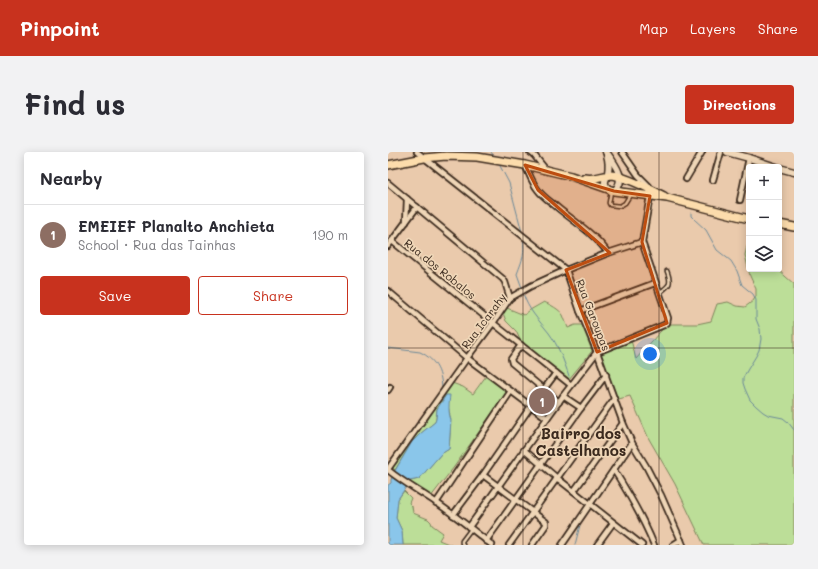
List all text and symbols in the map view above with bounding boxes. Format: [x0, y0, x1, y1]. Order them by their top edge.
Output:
text: Pinpoint [20, 16, 100, 41]
text: Map [639, 19, 668, 38]
text: Layers [690, 19, 736, 38]
text: Share [758, 19, 798, 38]
button: Directions [685, 85, 794, 124]
text: Find us [24, 86, 125, 122]
map controls [746, 164, 782, 272]
button: + [746, 164, 782, 200]
text: Nearby [40, 167, 102, 189]
button: − [746, 200, 782, 236]
text: EMEIEF Planalto Anchieta [78, 216, 275, 236]
text: 1 [50, 226, 56, 243]
text: 190 m [312, 226, 348, 243]
street label: Rua dos Robalos [401, 235, 479, 302]
text: School · Rua das Tainhas [78, 236, 236, 253]
button: layers [746, 236, 782, 272]
button: Save [40, 276, 190, 315]
button: Share [198, 276, 348, 315]
street label: Rua Garoupas [573, 277, 614, 353]
street label: Rua Icarahy [458, 290, 510, 352]
your location [640, 344, 660, 364]
pin: 1 [529, 386, 555, 416]
district label: Bairro dos Castelhanos [536, 423, 626, 460]

